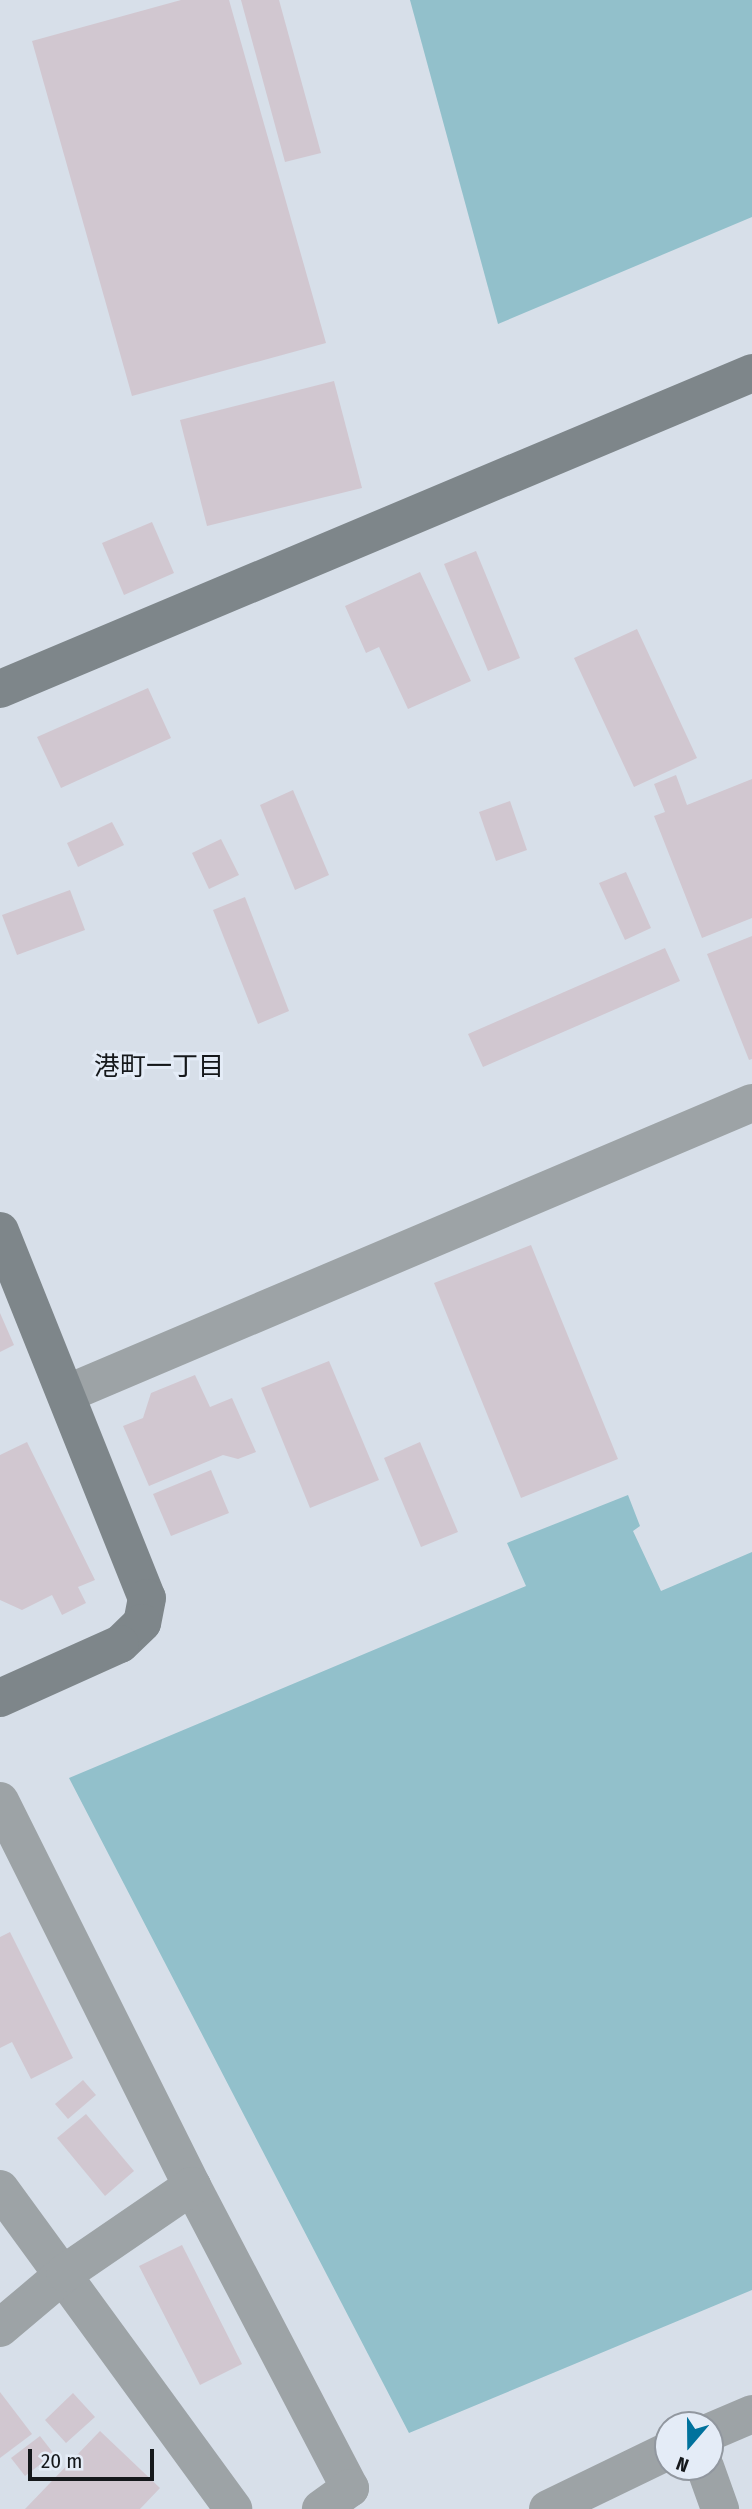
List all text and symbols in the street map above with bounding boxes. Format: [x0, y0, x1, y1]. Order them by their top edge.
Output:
district label: 港町一丁目 [94, 1051, 224, 1083]
north arrow [654, 2411, 724, 2481]
scale bar [32, 2436, 158, 2480]
text: 20 m [41, 2448, 82, 2474]
text: N [673, 2452, 692, 2477]

